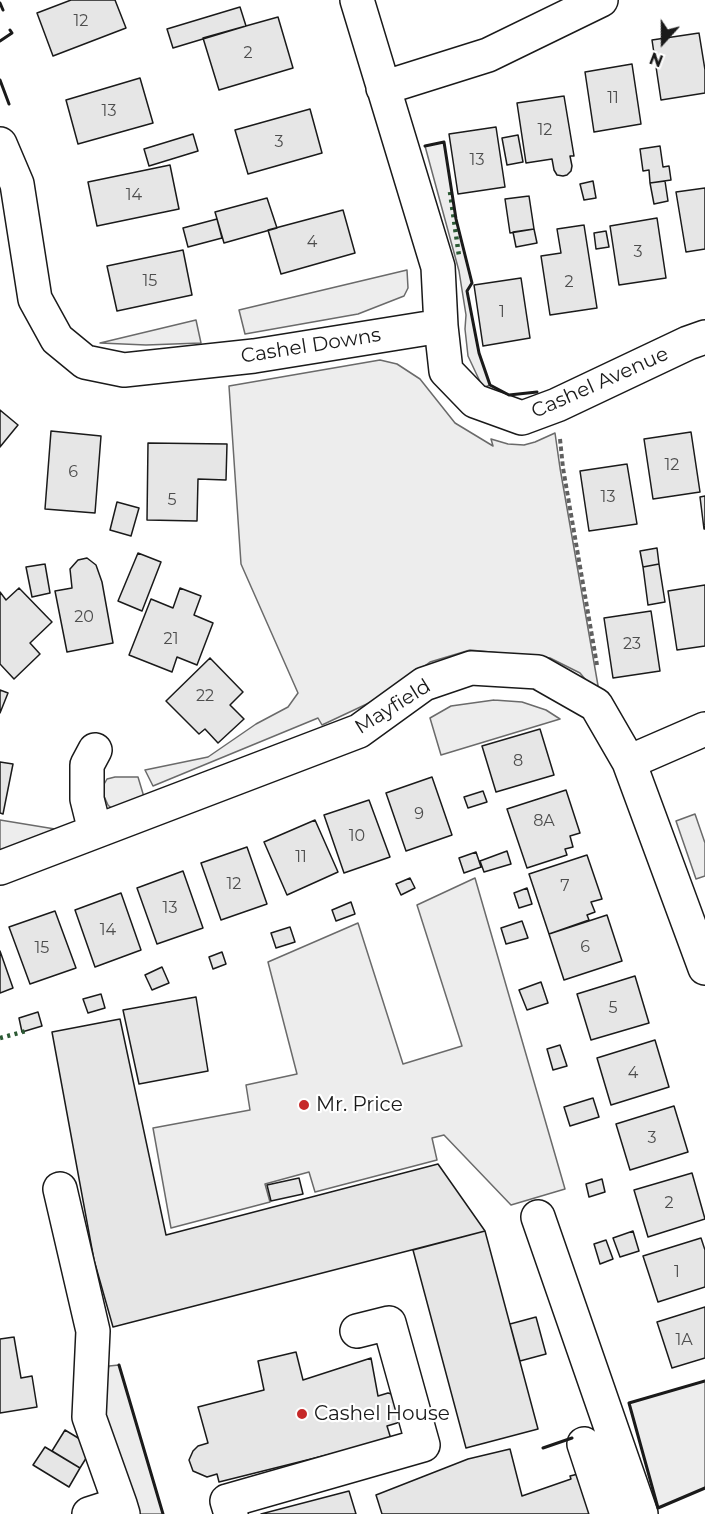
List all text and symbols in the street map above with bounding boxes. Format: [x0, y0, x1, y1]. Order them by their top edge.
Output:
house number: 12 [74, 11, 88, 31]
north arrow [633, 12, 693, 72]
house number: 2 [243, 43, 253, 63]
text: N [647, 48, 666, 70]
house number: 11 [607, 88, 619, 108]
house number: 13 [102, 101, 116, 121]
house number: 12 [538, 120, 552, 140]
house number: 3 [274, 132, 284, 152]
house number: 13 [470, 150, 484, 170]
house number: 14 [126, 185, 142, 205]
house number: 4 [307, 232, 317, 252]
house number: 3 [633, 242, 643, 262]
house number: 15 [143, 271, 157, 291]
house number: 2 [564, 272, 574, 292]
house number: 1 [499, 302, 505, 322]
street label: Cashel Downs [239, 323, 383, 369]
street label: Cashel Avenue [528, 342, 672, 424]
house number: 12 [665, 455, 679, 475]
house number: 6 [68, 462, 78, 482]
house number: 13 [601, 487, 615, 507]
house number: 5 [167, 490, 177, 510]
house number: 20 [74, 607, 94, 627]
house number: 21 [164, 629, 178, 649]
house number: 23 [623, 634, 641, 654]
street label: Mayfield [351, 674, 435, 740]
house number: 22 [196, 686, 214, 706]
house number: 8 [513, 751, 523, 771]
house number: 9 [414, 804, 424, 824]
house number: 8A [533, 811, 555, 831]
house number: 10 [349, 826, 365, 846]
house number: 11 [295, 847, 307, 867]
house number: 12 [227, 874, 241, 894]
house number: 7 [560, 876, 570, 896]
house number: 13 [163, 898, 177, 918]
house number: 14 [100, 920, 116, 940]
house number: 6 [580, 937, 590, 957]
house number: 15 [35, 938, 49, 958]
house number: 5 [608, 998, 618, 1018]
house number: 4 [628, 1063, 638, 1083]
place label: Mr. Price [316, 1093, 403, 1117]
marker: Mr. Price [297, 1098, 311, 1112]
house number: 3 [647, 1128, 657, 1148]
house number: 2 [664, 1193, 674, 1213]
house number: 1 [674, 1262, 680, 1282]
house number: 1A [675, 1330, 693, 1350]
place label: Cashel House [314, 1402, 450, 1426]
marker: Cashel House [295, 1407, 309, 1421]

